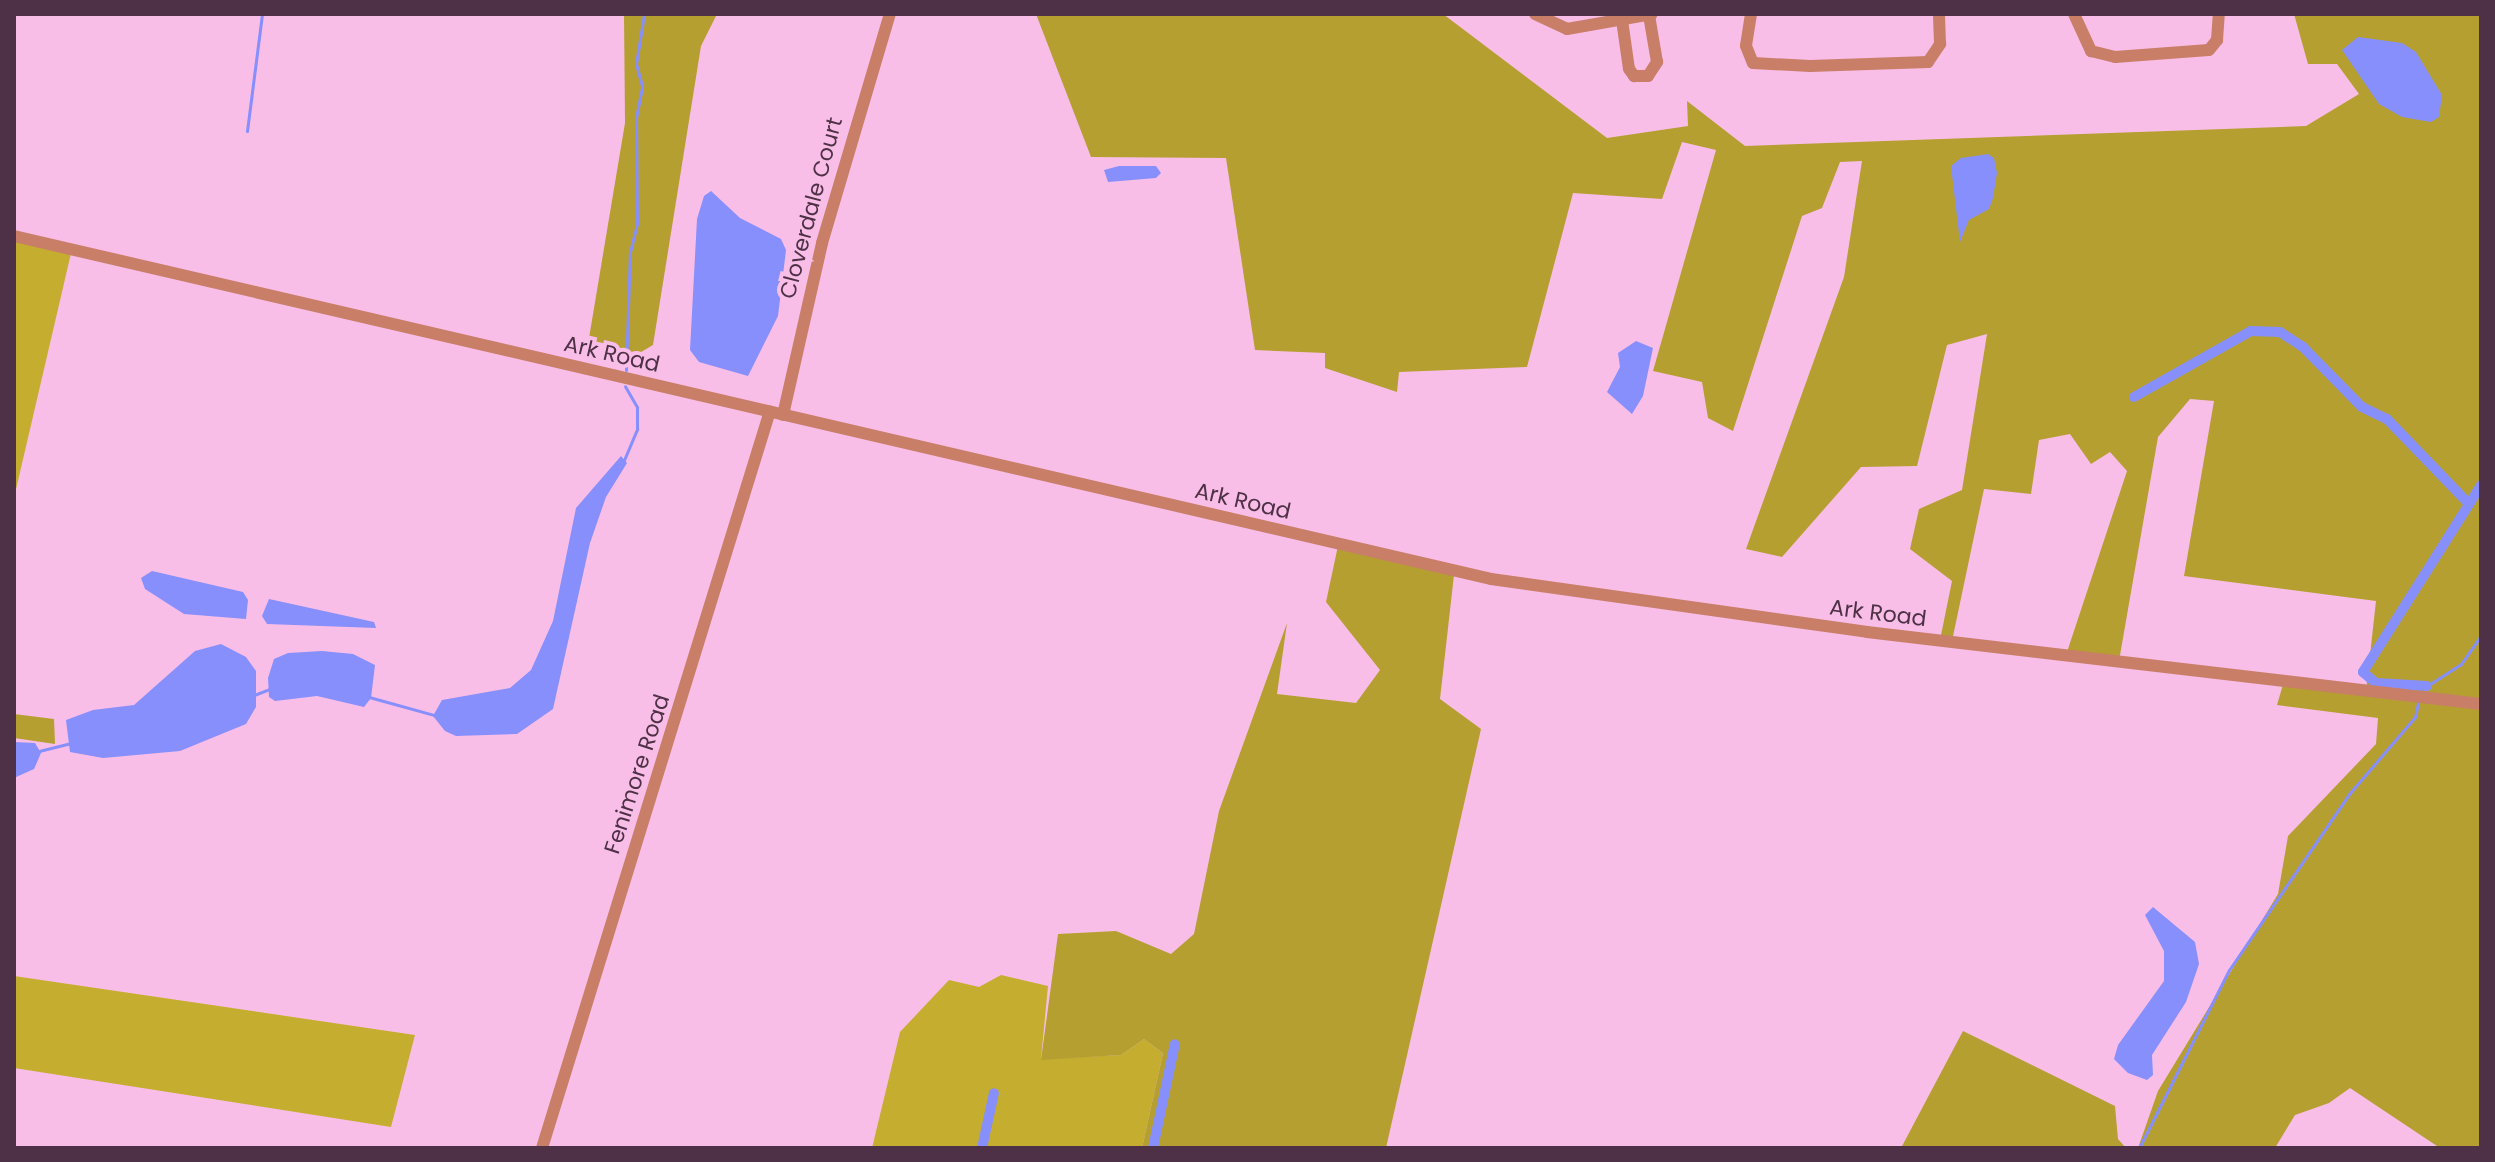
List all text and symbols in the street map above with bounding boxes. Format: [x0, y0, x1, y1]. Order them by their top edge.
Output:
street label: Cloverdale Court [774, 114, 848, 302]
street label: Ark Road [562, 330, 662, 378]
street label: Ark Road [1193, 477, 1293, 525]
street label: Ark Road [1828, 594, 1928, 632]
street label: Fenimore Road [599, 691, 675, 857]

